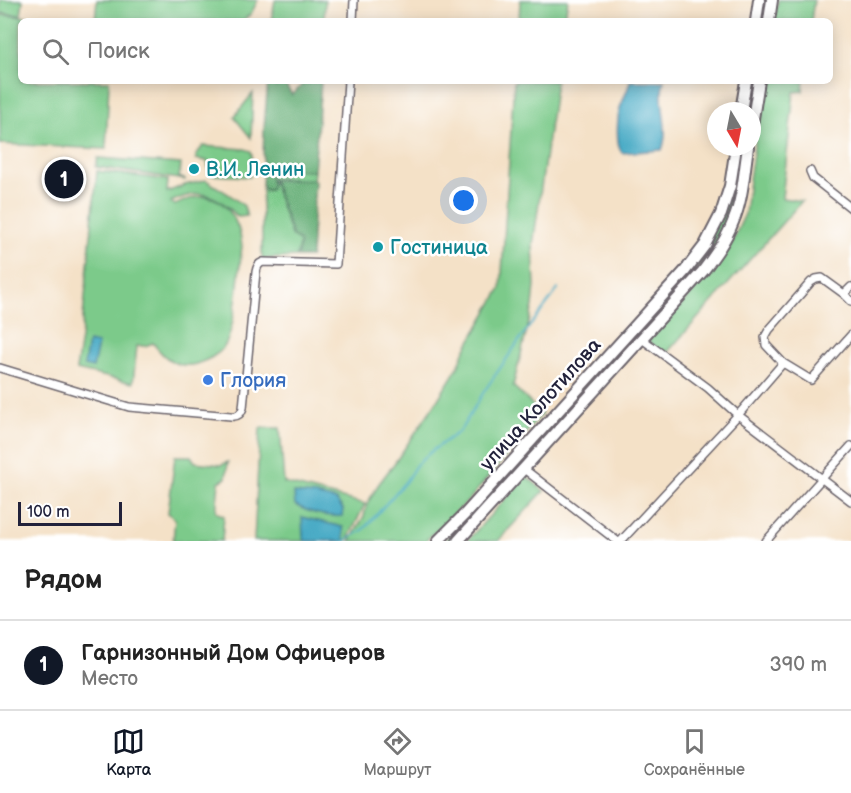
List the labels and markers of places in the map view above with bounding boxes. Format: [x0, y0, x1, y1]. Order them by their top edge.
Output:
pin: 1 [44, 156, 84, 201]
place label: В.И. Ленин [206, 158, 304, 182]
marker: В.И. Ленин [187, 162, 201, 176]
place label: Гостиница [390, 236, 488, 260]
marker: Гостиница [371, 240, 385, 254]
place label: Глория [220, 369, 286, 393]
marker: Глория [201, 373, 215, 387]

